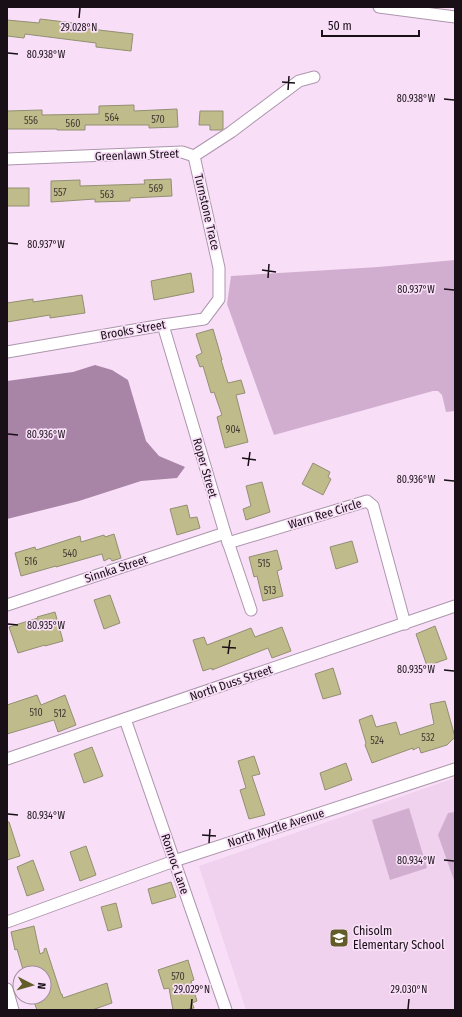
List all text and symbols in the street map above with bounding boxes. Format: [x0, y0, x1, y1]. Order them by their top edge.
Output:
scale bar [322, 12, 419, 38]
text: 50 m [328, 19, 352, 33]
text: 29.028°N [61, 22, 97, 34]
text: 80.938°W [27, 49, 66, 61]
text: 80.938°W [397, 93, 436, 105]
house number: 564 [105, 112, 119, 124]
house number: 570 [151, 114, 165, 126]
house number: 556 [24, 115, 38, 127]
house number: 560 [66, 118, 80, 130]
street label: Greenlawn Street [95, 147, 179, 163]
street label: Turnstone Trace [191, 172, 223, 252]
house number: 569 [149, 183, 163, 195]
house number: 557 [54, 187, 66, 199]
house number: 563 [100, 189, 114, 201]
text: 80.937°W [27, 239, 65, 251]
text: 80.937°W [397, 284, 435, 296]
street label: Brooks Street [99, 317, 167, 343]
house number: 904 [226, 424, 241, 436]
text: 80.936°W [27, 429, 66, 441]
street label: Roper Street [190, 437, 220, 500]
text: 80.936°W [397, 474, 436, 486]
street label: Warn Ree Circle [287, 496, 363, 532]
house number: 540 [63, 548, 77, 560]
street label: Sinnka Street [83, 552, 149, 586]
house number: 516 [25, 556, 38, 568]
house number: 515 [258, 558, 271, 570]
house number: 513 [264, 585, 277, 597]
text: 80.935°W [27, 620, 65, 632]
street label: North Duss Street [188, 662, 274, 704]
text: 80.935°W [397, 664, 435, 676]
house number: 510 [29, 707, 43, 719]
house number: 512 [54, 708, 67, 720]
house number: 532 [421, 732, 435, 744]
house number: 524 [370, 735, 384, 747]
street label: North Myrtle Avenue [226, 806, 326, 850]
text: 80.934°W [27, 810, 66, 822]
street label: Ronnoc Lane [158, 832, 192, 896]
text: 80.934°W [397, 855, 436, 867]
place label: Chisolm Elementary School [353, 924, 444, 952]
school or university icon: Chisolm Elementary School [328, 927, 350, 949]
north arrow [12, 965, 52, 1005]
house number: 570 [171, 971, 185, 983]
text: N [35, 982, 48, 990]
text: 29.029°N [174, 984, 210, 996]
text: 29.030°N [391, 984, 427, 996]

